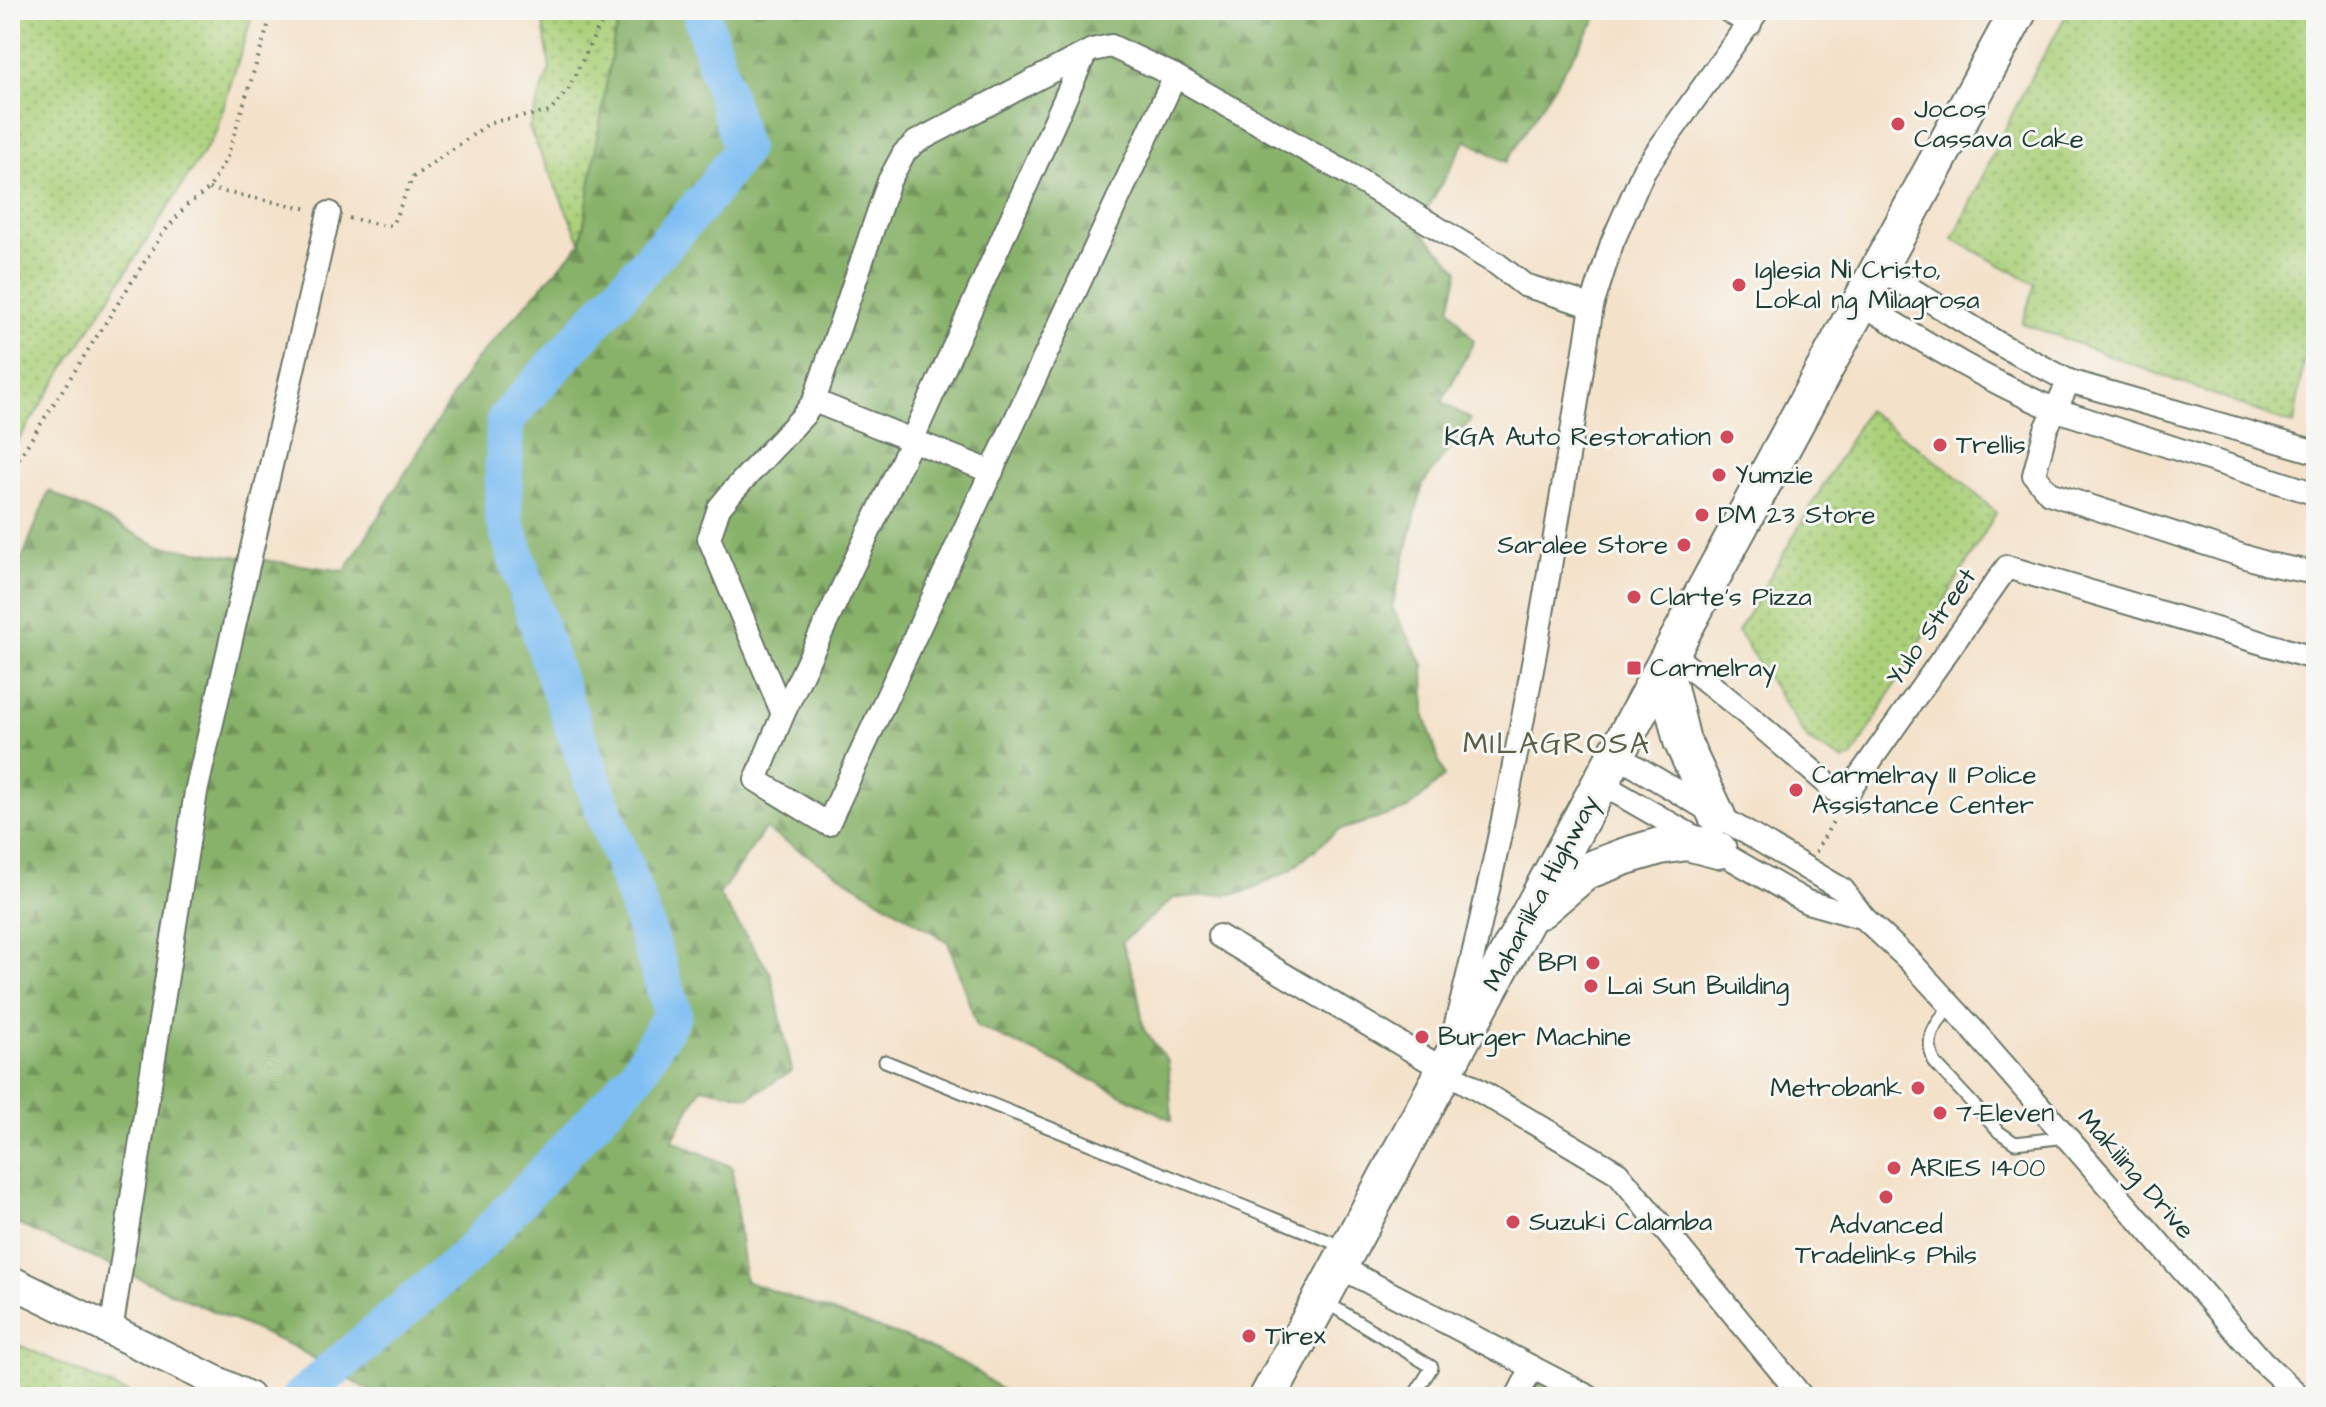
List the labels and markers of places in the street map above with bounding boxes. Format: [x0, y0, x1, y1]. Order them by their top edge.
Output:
place label: Jocos Cassava Cake [1914, 91, 2084, 157]
marker: Jocos Cassava Cake [1889, 115, 1907, 133]
place label: Iglesia Ni Cristo, Lokal ng Milagrosa [1755, 252, 1980, 320]
marker: Iglesia Ni Cristo, Lokal ng Milagrosa [1730, 276, 1748, 294]
place label: KGA Auto Restoration [1444, 419, 1711, 455]
place label: Trellis [1956, 427, 2026, 463]
marker: KGA Auto Restoration [1718, 428, 1736, 446]
marker: Trellis [1931, 436, 1949, 454]
place label: Yumzie [1735, 457, 1813, 493]
marker: Yumzie [1710, 466, 1728, 484]
place label: DM 23 Store [1718, 497, 1876, 533]
marker: DM 23 Store [1693, 506, 1711, 524]
place label: Saralee Store [1498, 527, 1668, 563]
marker: Saralee Store [1675, 536, 1693, 554]
place label: Clarte's Pizza [1650, 579, 1812, 615]
marker: Clarte's Pizza [1625, 588, 1643, 606]
place label: Carmelray [1650, 650, 1776, 688]
marker: Carmelray [1625, 659, 1643, 677]
place label: Carmelray II Police Assistance Center [1812, 757, 2037, 823]
marker: Carmelray II Police Assistance Center [1787, 781, 1805, 799]
place label: BPI [1538, 945, 1577, 981]
marker: BPI [1584, 954, 1602, 972]
place label: Lai Sun Building [1607, 968, 1789, 1006]
marker: Lai Sun Building [1582, 977, 1600, 995]
place label: Burger Machine [1438, 1019, 1631, 1057]
marker: Burger Machine [1413, 1028, 1431, 1046]
place label: Metrobank [1770, 1070, 1902, 1106]
marker: Metrobank [1909, 1079, 1927, 1097]
place label: 7-Eleven [1956, 1095, 2054, 1131]
marker: 7-Eleven [1931, 1104, 1949, 1122]
place label: ARIES 1400 [1910, 1150, 2045, 1186]
marker: ARIES 1400 [1885, 1159, 1903, 1177]
marker: Advanced Tradelinks Phils [1877, 1188, 1895, 1206]
place label: Suzuki Calamba [1529, 1204, 1712, 1240]
place label: Advanced Tradelinks Phils [1795, 1207, 1977, 1273]
marker: Suzuki Calamba [1504, 1213, 1522, 1231]
place label: Tirex [1265, 1318, 1327, 1354]
marker: Tirex [1240, 1327, 1258, 1345]

